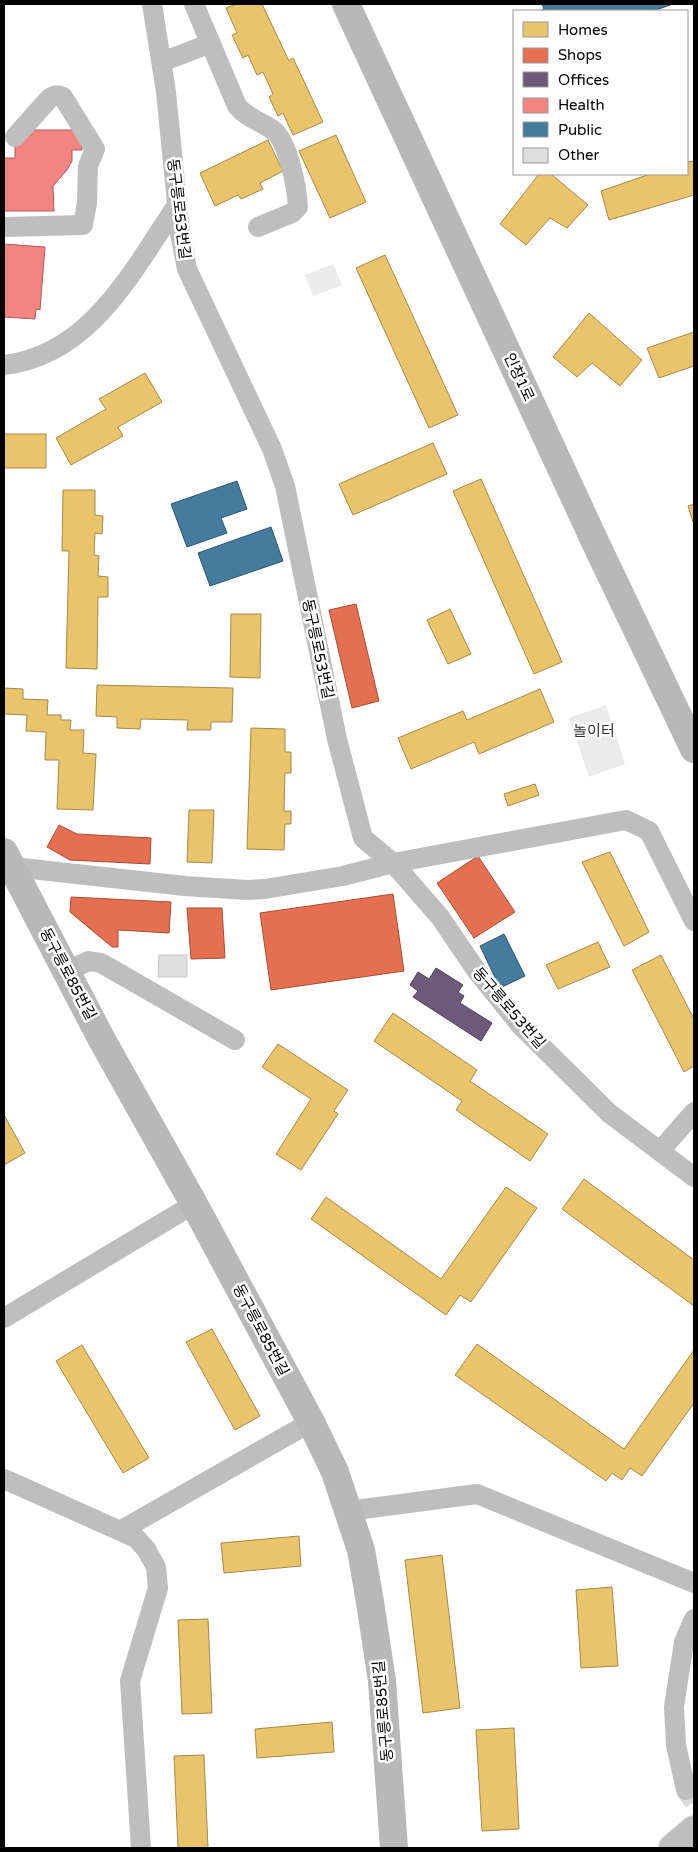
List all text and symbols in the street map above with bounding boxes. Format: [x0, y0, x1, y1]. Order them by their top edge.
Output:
legend [513, 10, 688, 175]
text: Homes [558, 21, 608, 39]
text: Shops [558, 46, 602, 64]
text: Offices [558, 71, 609, 89]
text: Health [558, 96, 605, 114]
text: Public [558, 121, 602, 139]
text: Other [558, 146, 600, 164]
street label: 동구릉로53번길 [164, 157, 194, 261]
street label: 인창1로 [500, 350, 538, 404]
street label: 동구릉로53번길 [299, 597, 337, 701]
park label: 놀이터 [573, 722, 615, 740]
street label: 동구릉로85번길 [36, 925, 100, 1023]
street label: 동구릉로53번길 [469, 964, 549, 1052]
street label: 동구릉로85번길 [229, 1281, 293, 1379]
street label: 동구릉로85번길 [370, 1660, 396, 1762]

